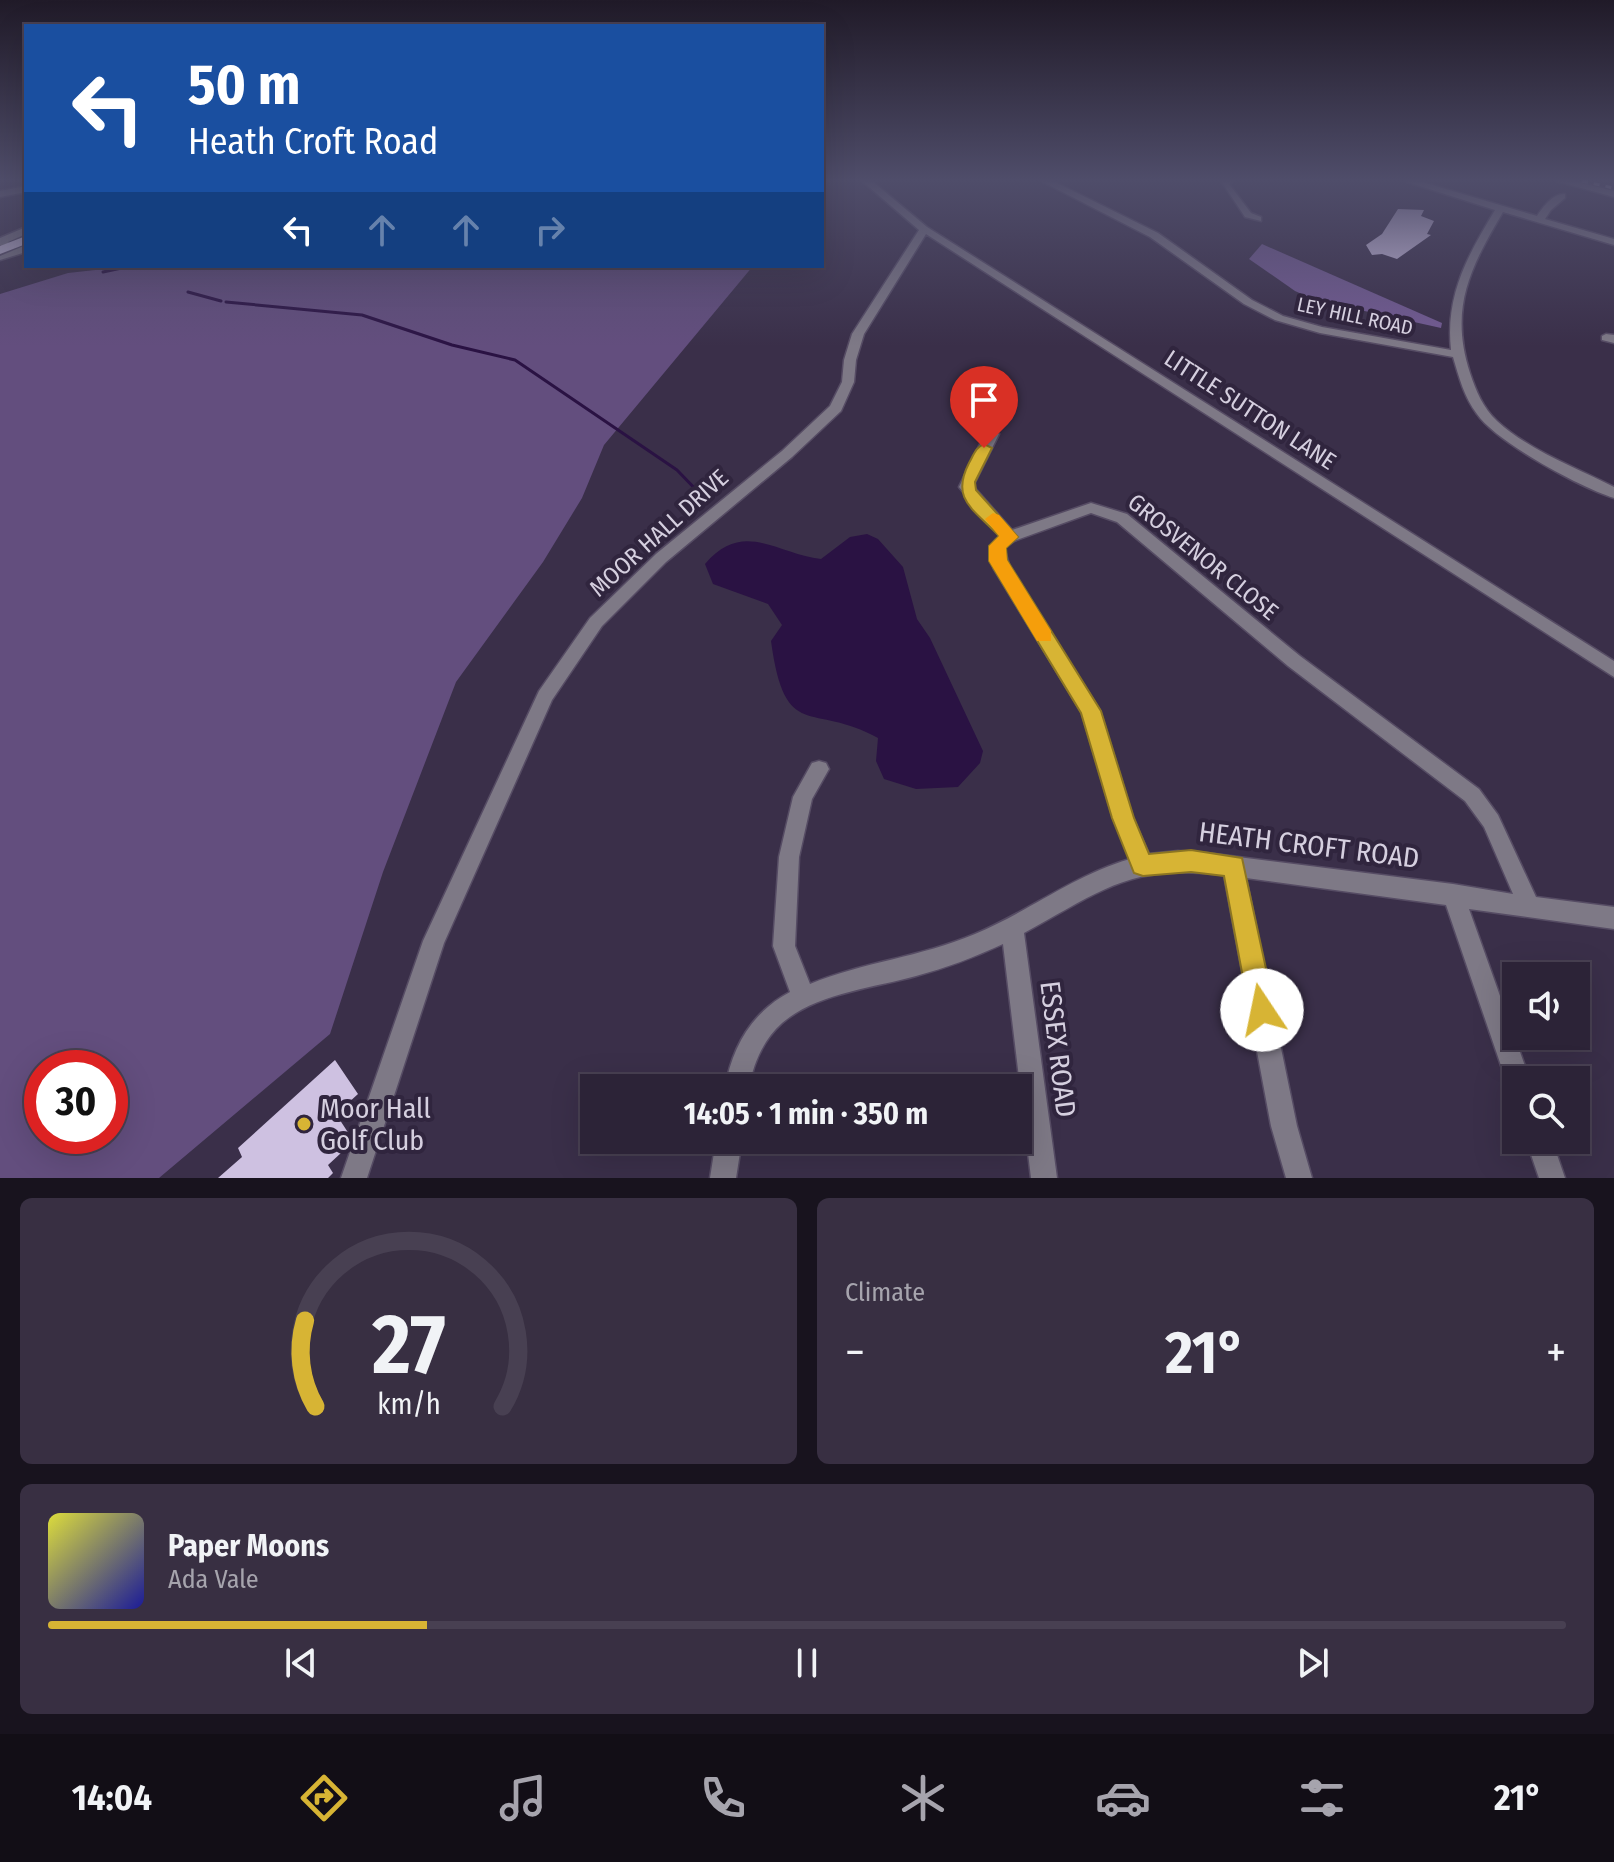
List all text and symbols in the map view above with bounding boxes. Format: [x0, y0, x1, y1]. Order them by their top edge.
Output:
text: 50 m [188, 52, 300, 119]
icon: left [56, 56, 160, 160]
text: Heath Croft Road [188, 120, 438, 164]
icon: left [276, 208, 320, 252]
icon: ahead [360, 208, 404, 252]
icon: ahead [444, 208, 488, 252]
icon: right [528, 208, 572, 252]
street label: LEY HILL ROAD [1295, 292, 1415, 340]
street label: LITTLE SUTTON LANE [1159, 344, 1341, 476]
pin [950, 366, 1018, 448]
icon: arrive [962, 378, 1006, 422]
street label: MOOR HALL DRIVE [584, 464, 734, 602]
street label: GROSVENOR CLOSE [1122, 488, 1284, 626]
street label: HEATH CROFT ROAD [1197, 815, 1421, 875]
map controls [1502, 962, 1590, 1154]
button: sound [1502, 962, 1590, 1050]
position arrow [1220, 968, 1304, 1052]
street label: ESSEX ROAD [1033, 979, 1083, 1119]
speed limit sign: 30 [24, 1050, 128, 1154]
button: search [1502, 1066, 1590, 1154]
place label: Moor Hall Golf Club [320, 1092, 431, 1157]
text: 14:05 · 1 min · 350 m [684, 1096, 928, 1132]
marker: Moor Hall Golf Club [295, 1115, 313, 1133]
text: Climate [845, 1277, 925, 1308]
text: 27 [371, 1295, 445, 1395]
text: 21° [1165, 1317, 1246, 1389]
text: − [845, 1326, 865, 1379]
text: + [1546, 1326, 1566, 1379]
text: km/h [377, 1387, 440, 1422]
text: Paper Moons [168, 1528, 329, 1564]
text: Ada Vale [168, 1564, 259, 1595]
icon: previous [279, 1641, 323, 1685]
icon: pause [785, 1641, 829, 1685]
icon: next [1291, 1641, 1335, 1685]
icon: directions [296, 1770, 352, 1826]
icon: music [495, 1770, 551, 1826]
icon: phone [695, 1770, 751, 1826]
icon: climate [895, 1770, 951, 1826]
icon: car [1095, 1770, 1151, 1826]
icon: filters [1294, 1770, 1350, 1826]
text: 14:04 [72, 1776, 152, 1820]
text: 21° [1494, 1776, 1542, 1820]

